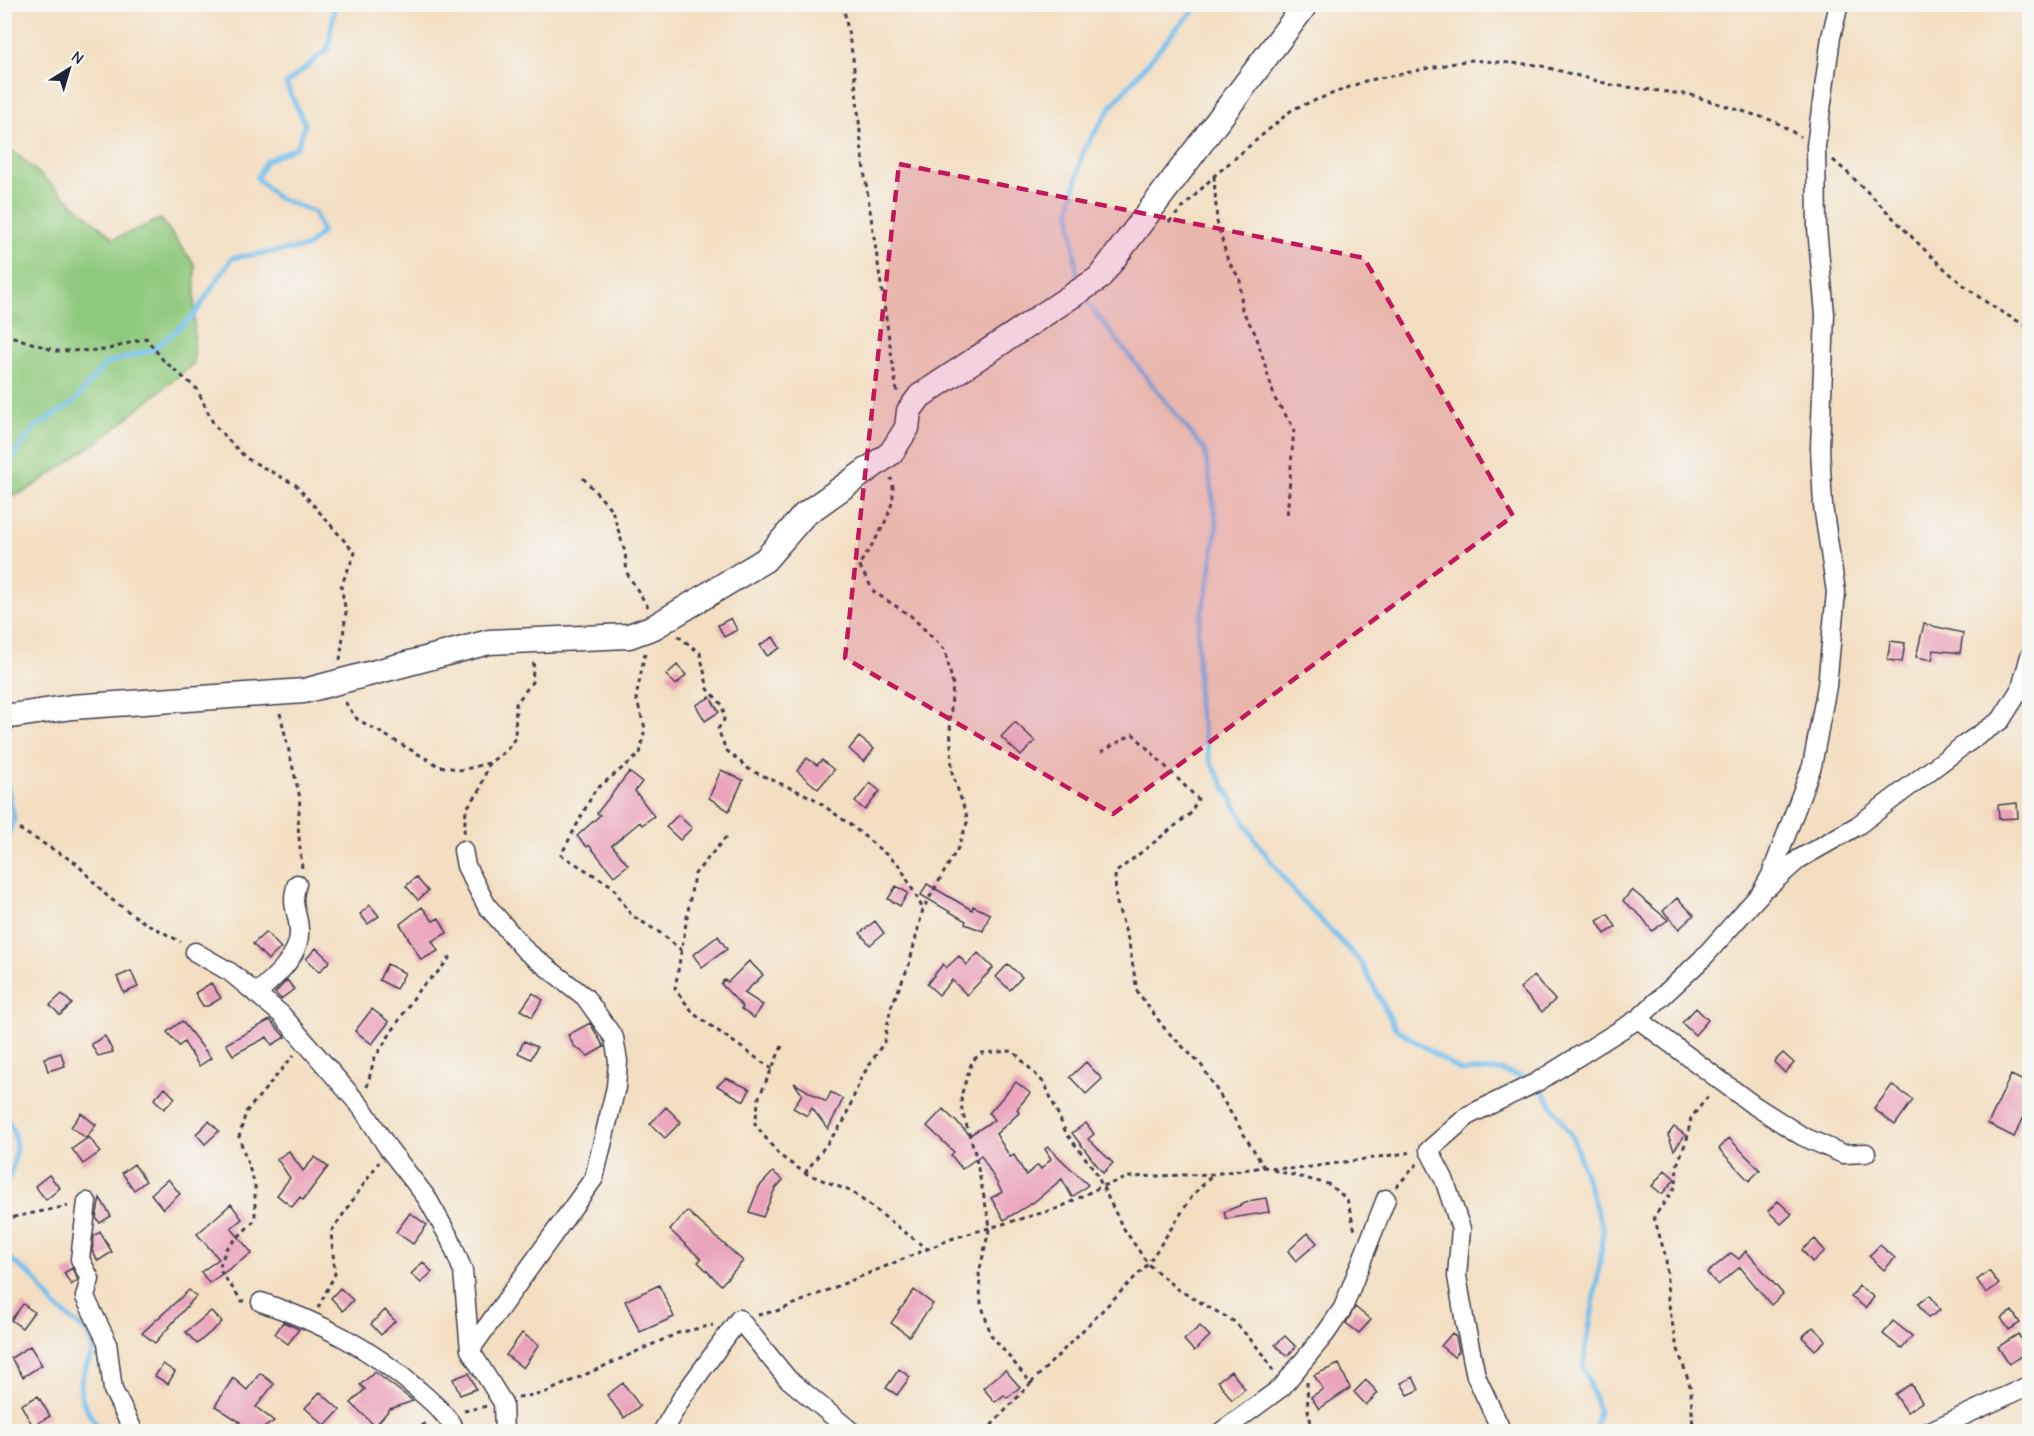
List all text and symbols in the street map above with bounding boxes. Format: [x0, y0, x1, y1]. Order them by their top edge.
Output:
north arrow [39, 39, 99, 99]
text: N [68, 47, 87, 68]

